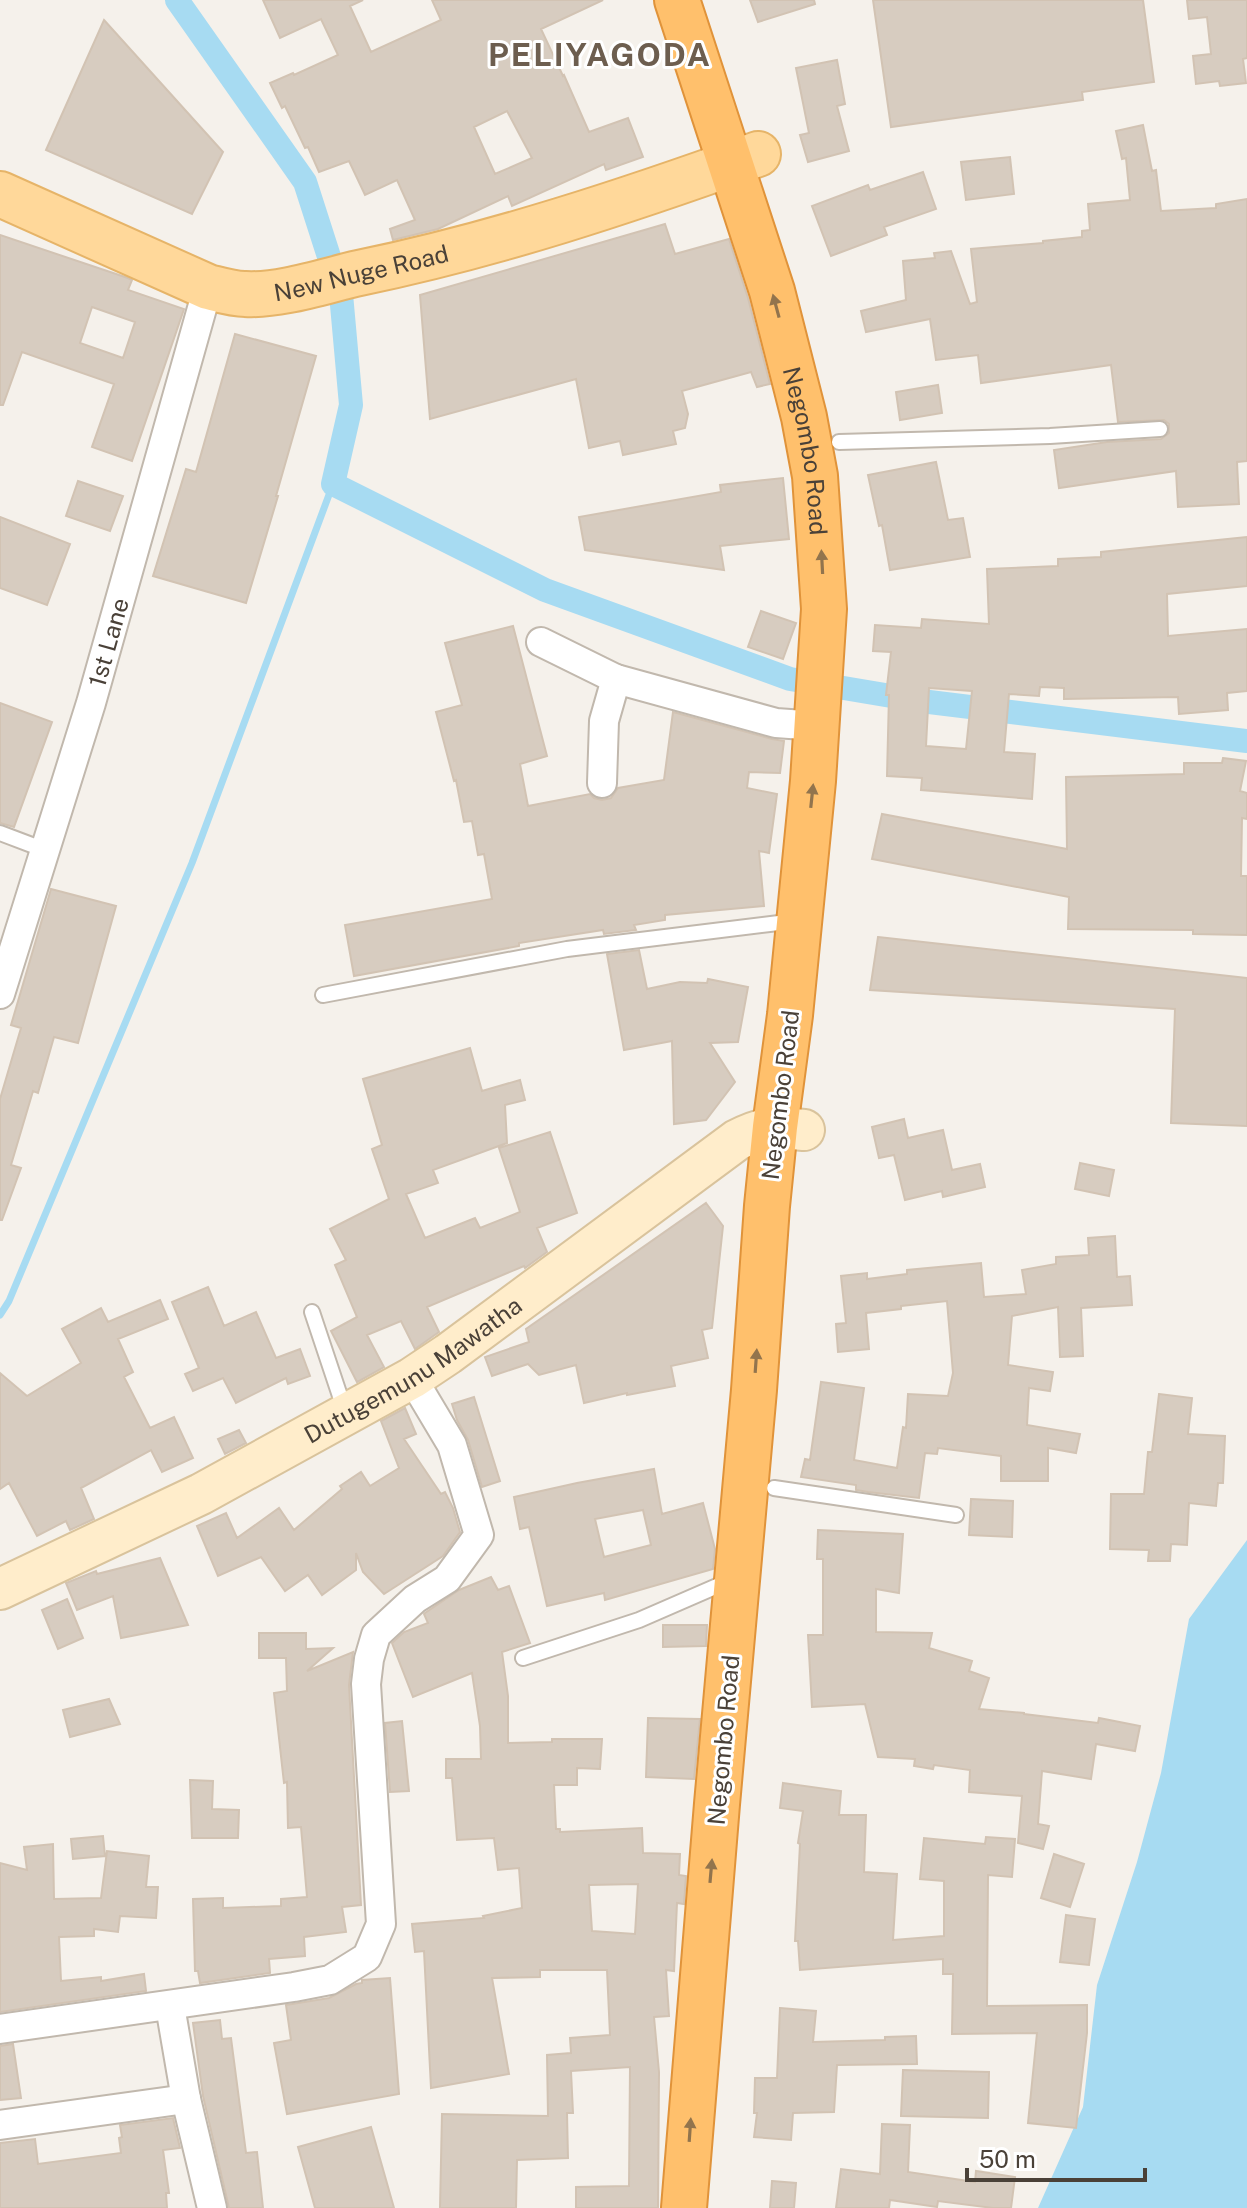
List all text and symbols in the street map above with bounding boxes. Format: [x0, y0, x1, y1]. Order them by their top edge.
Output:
district label: PELIYAGODA [488, 36, 712, 73]
street label: New Nuge Road [272, 239, 451, 306]
one-way arrow [769, 294, 781, 319]
street label: Negombo Road [778, 364, 833, 536]
one-way arrow [815, 549, 828, 574]
street label: 1st Lane [82, 595, 134, 690]
one-way arrow [805, 783, 818, 808]
street label: Negombo Road [756, 1009, 804, 1181]
street label: Dutugemunu Mawatha [299, 1291, 527, 1449]
one-way arrow [750, 1348, 763, 1373]
street label: Negombo Road [702, 1654, 744, 1826]
one-way arrow [705, 1858, 718, 1883]
one-way arrow [684, 2117, 697, 2142]
scale bar [967, 2132, 1145, 2182]
text: 50 m [979, 2145, 1036, 2173]

